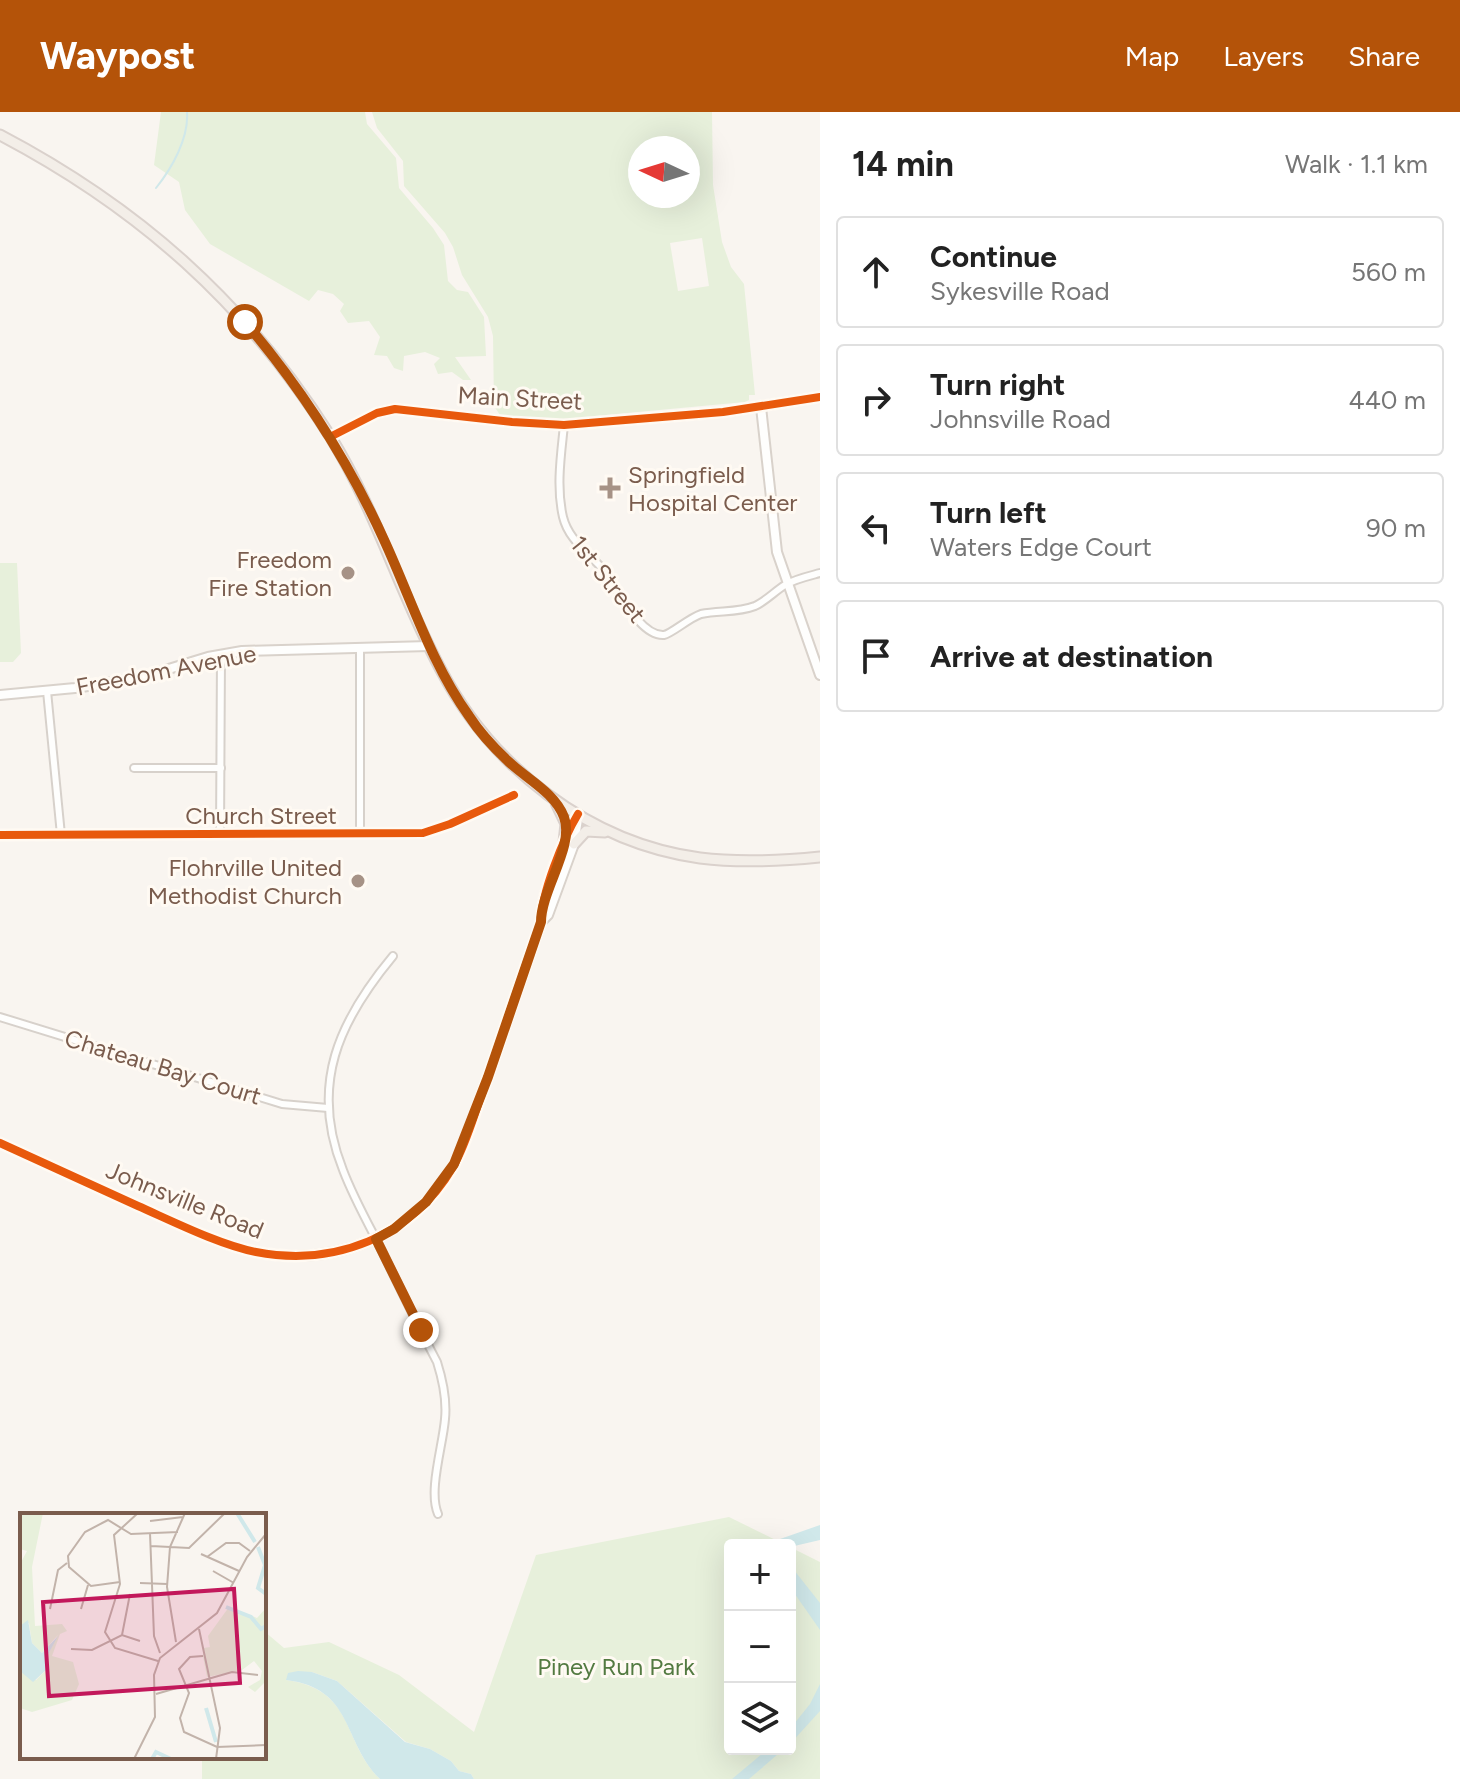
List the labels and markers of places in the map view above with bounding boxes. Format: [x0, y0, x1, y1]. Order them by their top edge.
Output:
place label: Springfield Hospital Center [628, 460, 797, 517]
marker: Springfield Hospital Center [599, 477, 621, 499]
place label: Freedom Fire Station [208, 545, 332, 602]
marker: Freedom Fire Station [339, 564, 357, 582]
place label: Flohrville United Methodist Church [148, 853, 342, 910]
marker: Flohrville United Methodist Church [349, 872, 367, 890]

